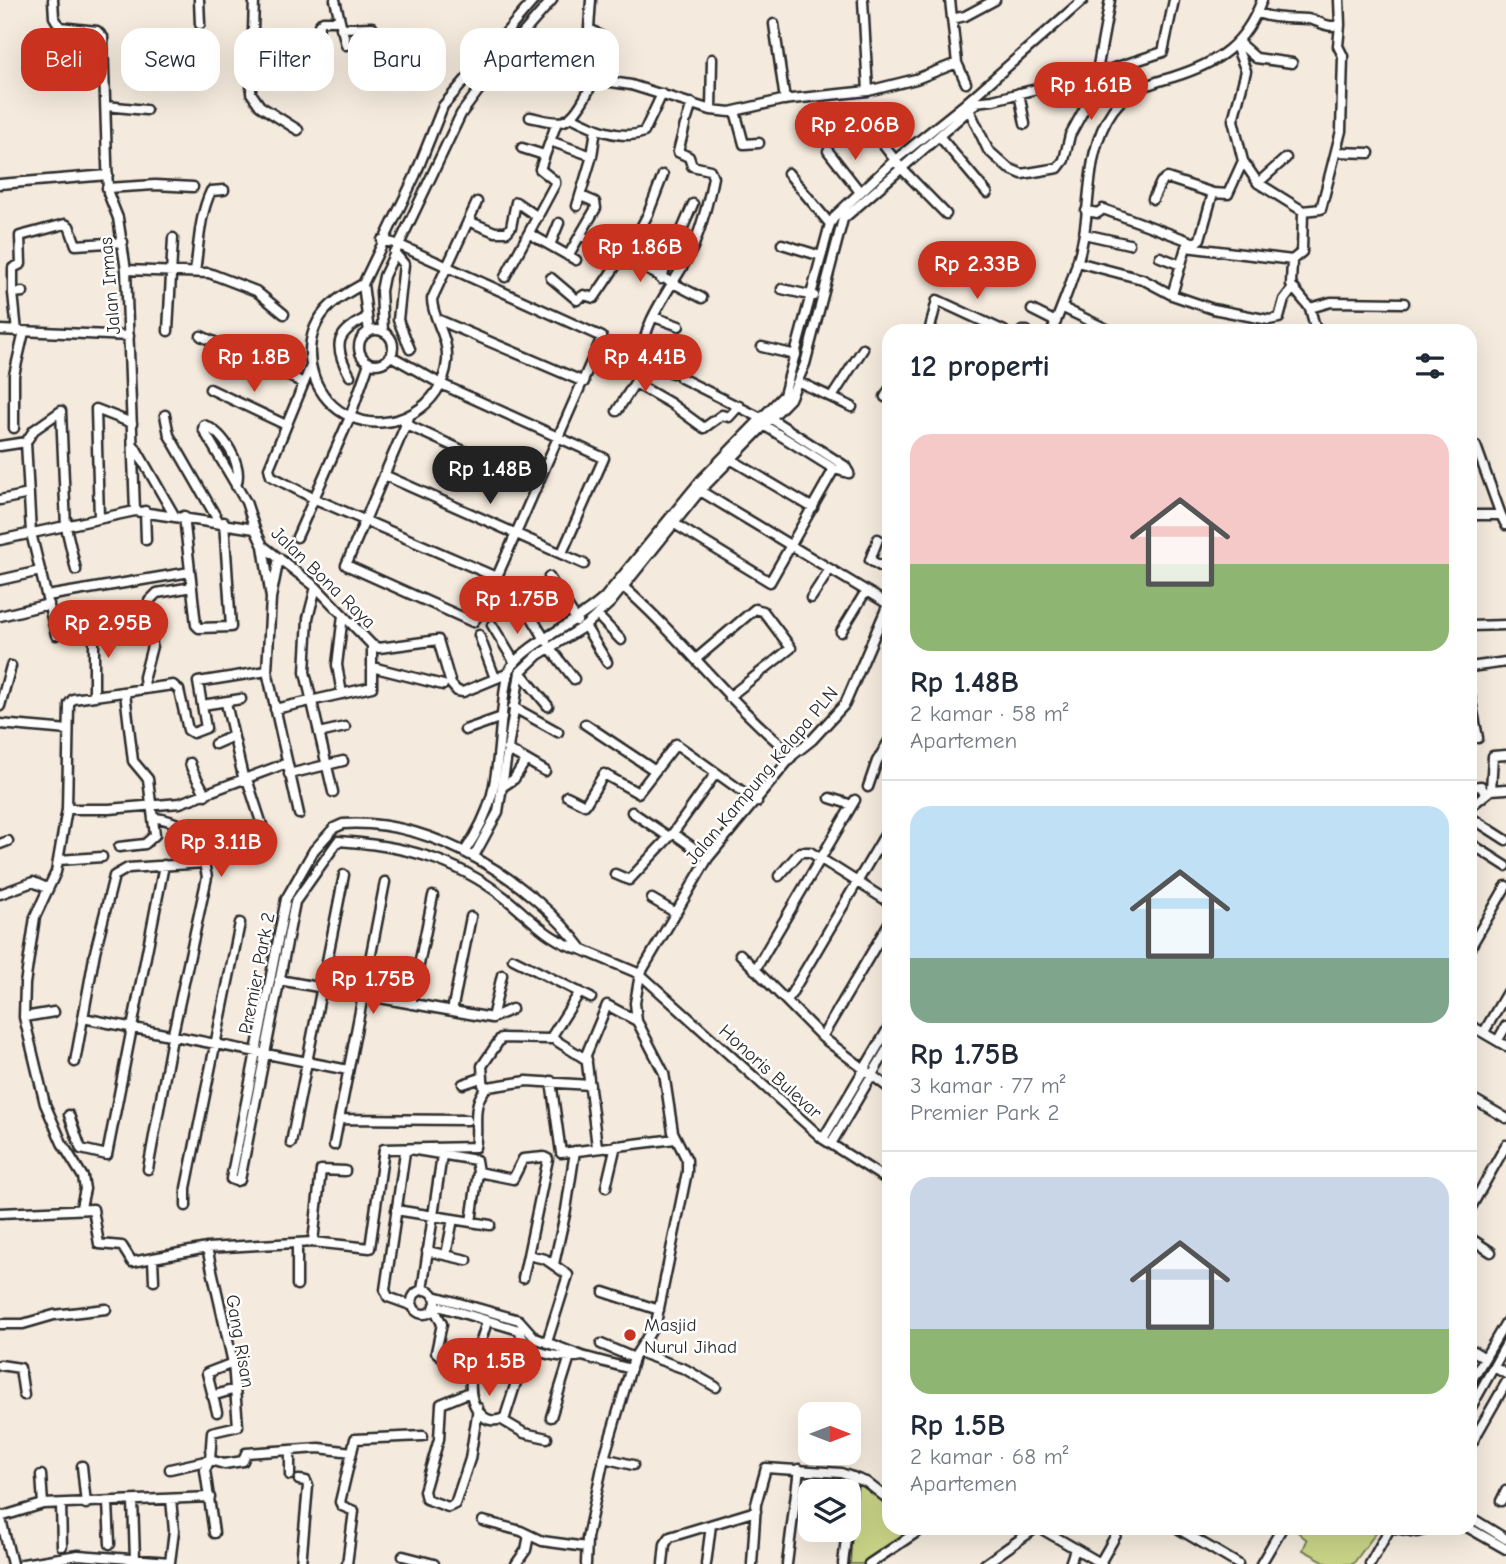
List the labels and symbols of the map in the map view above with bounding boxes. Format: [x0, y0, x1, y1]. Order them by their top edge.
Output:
pin: Rp 1.61B [1019, 62, 1163, 122]
pin: Rp 2.06B [783, 102, 927, 162]
pin: Rp 1.86B [568, 224, 712, 284]
street label: Jalan Irmas [95, 236, 125, 336]
pin: Rp 2.33B [905, 242, 1049, 301]
pin: Rp 1.8B [189, 334, 319, 394]
pin: Rp 4.41B [573, 334, 717, 394]
pin: Rp 1.48B [418, 447, 562, 506]
street label: Jalan Bona Raya [266, 522, 380, 633]
pin: Rp 1.75B [445, 576, 589, 636]
pin: Rp 2.95B [36, 600, 180, 660]
street label: Jalan Kampung Kelapa PLN [681, 682, 843, 869]
pin: Rp 3.11B [149, 820, 293, 879]
street label: Premier Park 2 [234, 910, 280, 1036]
pin: Rp 1.75B [301, 956, 445, 1016]
street label: Honoris Bulevar [714, 1020, 827, 1124]
street label: Gang Risan [221, 1293, 259, 1389]
place label: Masjid Nurul Jihad [644, 1314, 737, 1358]
marker: Masjid Nurul Jihad [622, 1327, 638, 1343]
pin: Rp 1.5B [424, 1338, 554, 1398]
north arrow [798, 1402, 861, 1465]

